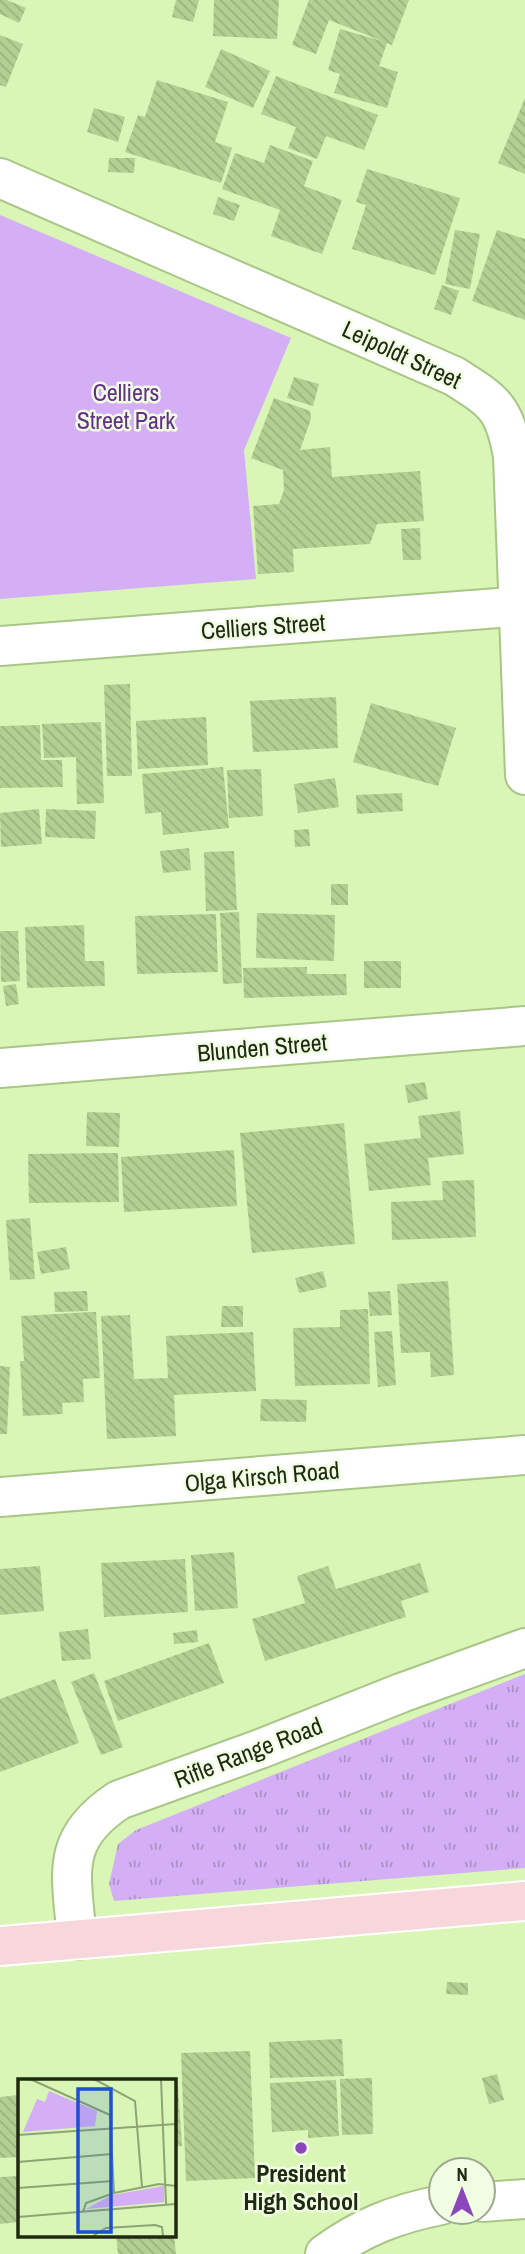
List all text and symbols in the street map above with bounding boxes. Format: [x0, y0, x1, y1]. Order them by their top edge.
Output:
street label: Leipoldt Street [337, 312, 467, 396]
park label: Celliers Street Park [77, 376, 175, 436]
street label: Celliers Street [200, 606, 327, 646]
street label: Blunden Street [196, 1025, 329, 1069]
street label: Olga Kirsch Road [183, 1453, 341, 1499]
street label: Rifle Range Road [169, 1709, 327, 1795]
inset map [18, 2079, 175, 2236]
marker: President High School [293, 2140, 309, 2156]
north arrow [427, 2156, 497, 2226]
place label: President High School [244, 2157, 358, 2217]
text: N [456, 2161, 468, 2187]

